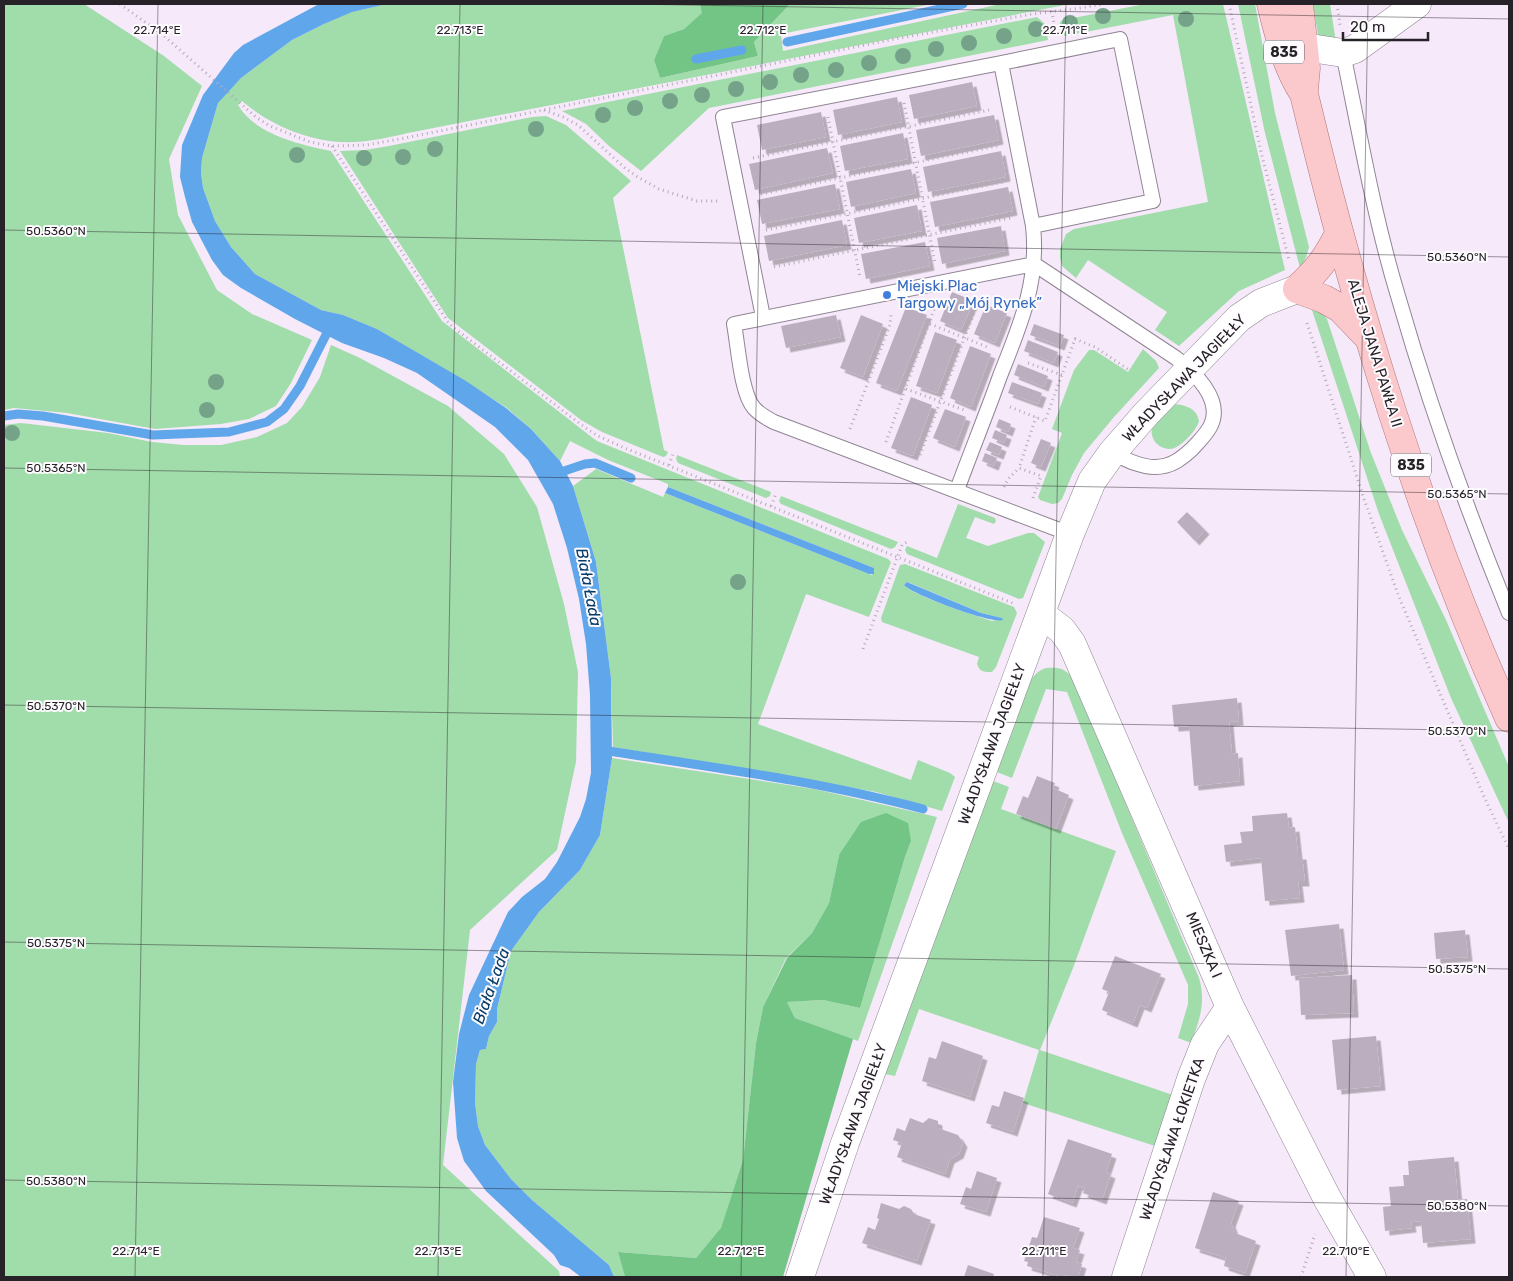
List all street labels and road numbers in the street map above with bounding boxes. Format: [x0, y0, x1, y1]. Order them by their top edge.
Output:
road number: 835 [1264, 41, 1304, 64]
street label: ALEJA JANA PAWŁA II [1344, 277, 1406, 429]
street label: WŁADYSŁAWA JAGIEŁŁY [1118, 310, 1250, 445]
road number: 835 [1391, 454, 1431, 476]
street label: WŁADYSŁAWA JAGIEŁŁY [954, 661, 1030, 827]
street label: MIESZKA I [1182, 909, 1226, 981]
street label: WŁADYSŁAWA JAGIEŁŁY [815, 1041, 891, 1207]
street label: WŁADYSŁAWA ŁOKIETKA [1136, 1055, 1208, 1223]

